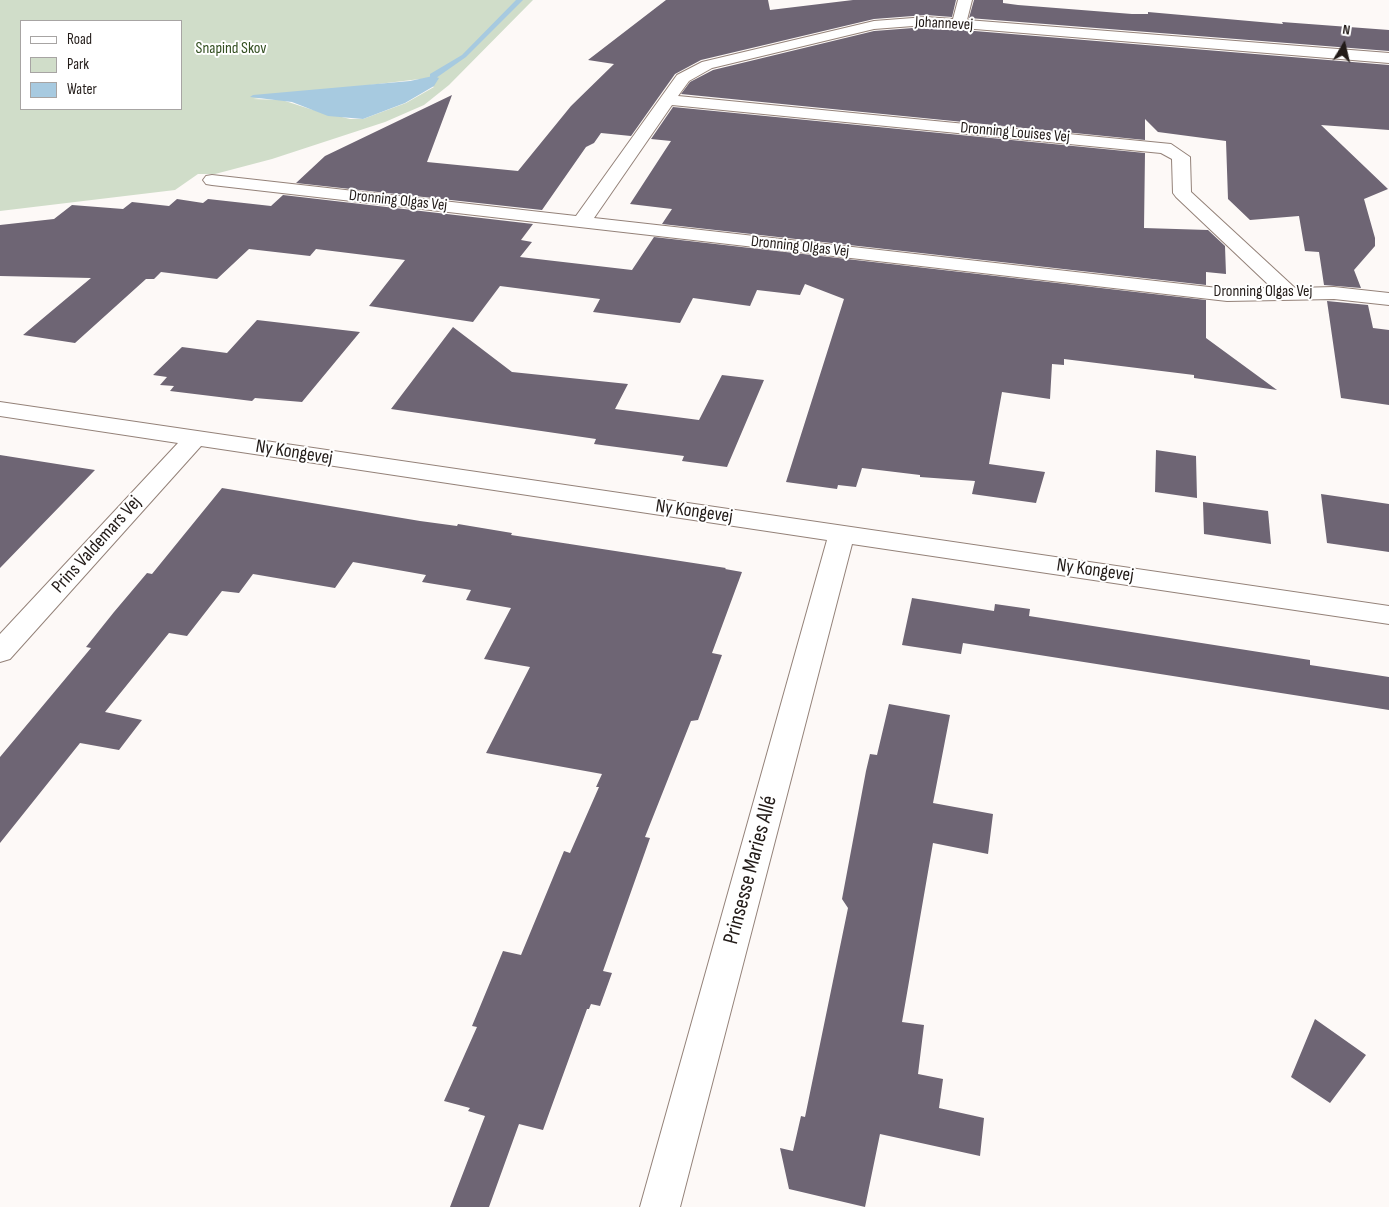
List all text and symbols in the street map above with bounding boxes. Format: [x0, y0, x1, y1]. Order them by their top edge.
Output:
street label: Johannevej [914, 13, 974, 35]
legend [20, 20, 182, 110]
north arrow [1319, 20, 1369, 70]
text: N [1341, 21, 1351, 39]
text: Road [67, 30, 92, 49]
park label: Snapind Skov [196, 39, 266, 59]
text: Park [67, 55, 89, 74]
text: Water [67, 80, 97, 99]
street label: Dronning Louises Vej [959, 119, 1071, 147]
street label: Dronning Olgas Vej [348, 186, 448, 216]
street label: Dronning Olgas Vej [750, 232, 850, 262]
street label: Dronning Olgas Vej [1214, 282, 1312, 302]
street label: Ny Kongevej [254, 436, 334, 470]
street label: Prins Valdemars Vej [47, 492, 147, 598]
street label: Ny Kongevej [654, 495, 734, 529]
street label: Ny Kongevej [1055, 554, 1135, 588]
street label: Prinsesse Maries Allé [718, 793, 784, 947]

